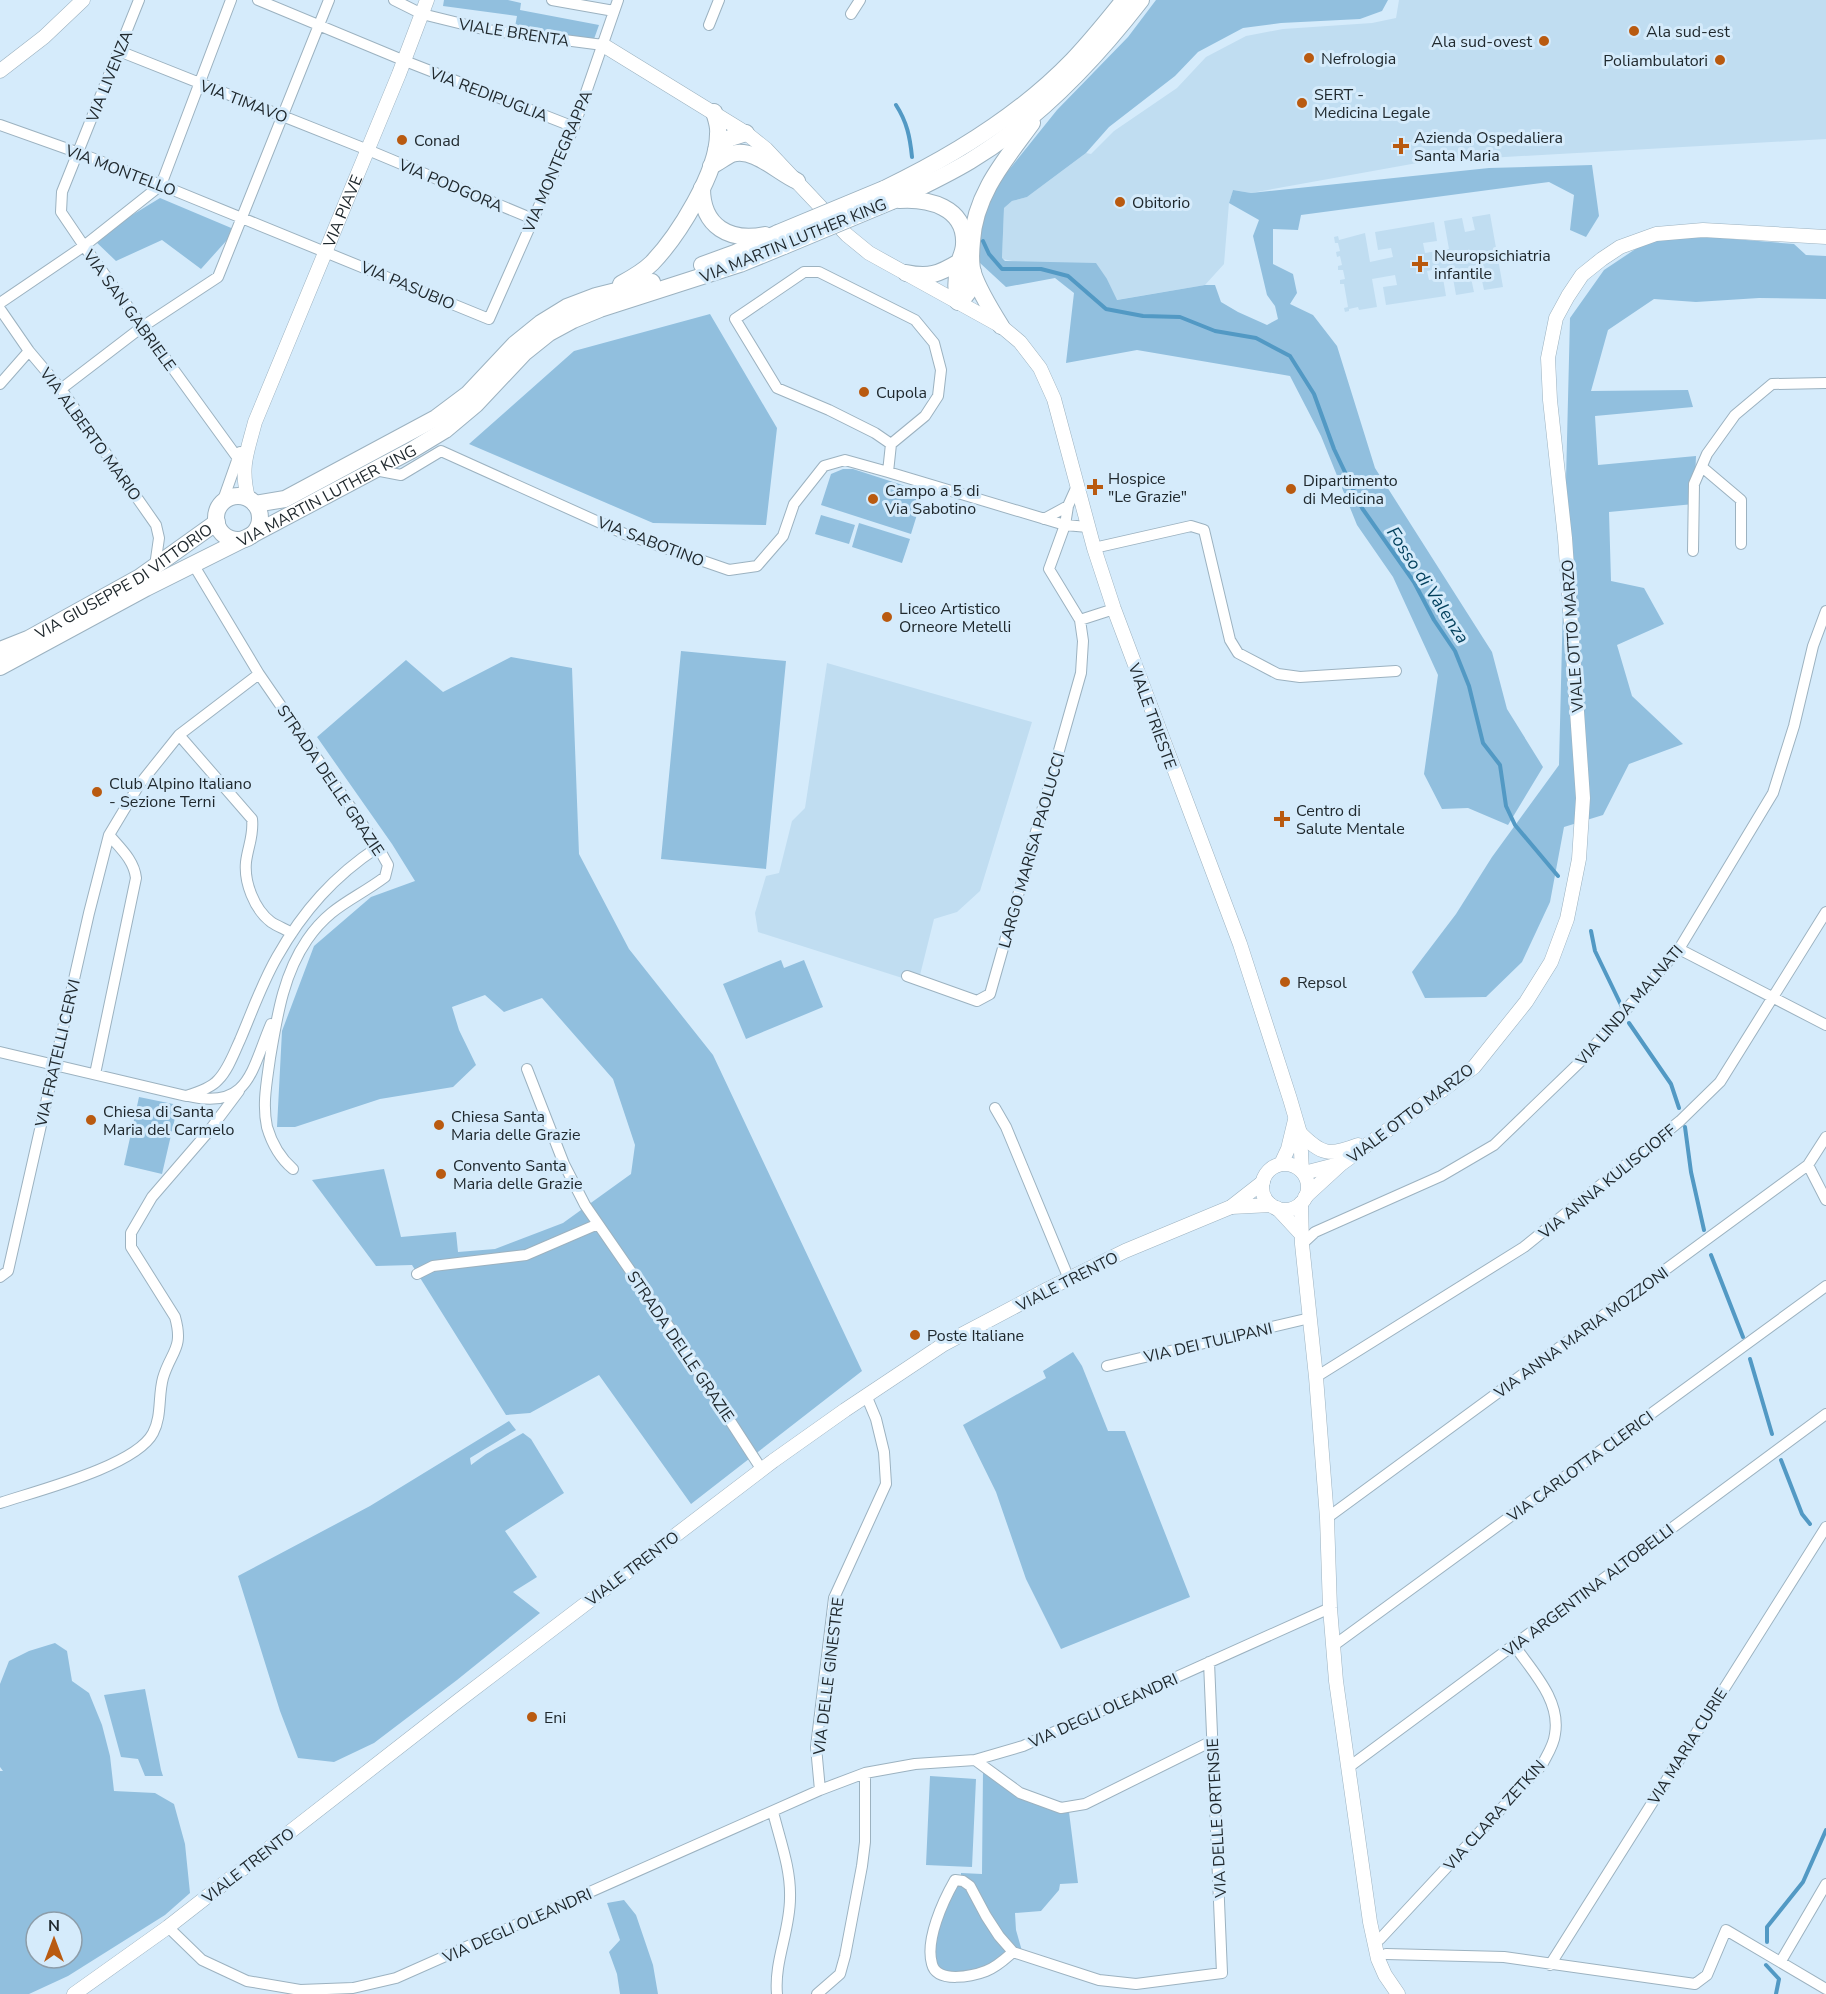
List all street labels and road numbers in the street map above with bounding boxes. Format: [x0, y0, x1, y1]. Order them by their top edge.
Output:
street label: VIALE BRENTA [456, 13, 571, 53]
street label: VIA LIVENZA [81, 27, 138, 126]
street label: VIA REDIPUGLIA [426, 62, 551, 128]
street label: VIA TIMAVO [196, 75, 291, 129]
street label: VIA MONTEGRAPPA [518, 87, 598, 237]
street label: VIA MONTELLO [61, 139, 179, 202]
street label: VIA PODGORA [394, 154, 506, 218]
street label: VIA PIAVE [318, 172, 368, 252]
street label: VIA MARTIN LUTHER KING [696, 193, 890, 289]
street label: VIA SAN GABRIELE [77, 245, 181, 376]
street label: VIA PASUBIO [356, 256, 458, 316]
street label: VIA ALBERTO MARIO [34, 363, 146, 506]
street label: VIA MARTIN LUTHER KING [233, 440, 421, 553]
street label: VIA SABOTINO [593, 511, 707, 572]
street label: VIA GIUSEPPE DI VITTORIO [31, 519, 217, 645]
street label: VIALE OTTO MARZO [1557, 559, 1589, 714]
street label: VIALE TRIESTE [1122, 659, 1181, 772]
street label: STRADA DELLE GRAZIE [271, 701, 389, 860]
street label: LARGO MARISA PAOLUCCI [994, 750, 1070, 951]
street label: VIA LINDA MALNATI [1571, 941, 1688, 1071]
street label: VIA FRATELLI CERVI [30, 977, 86, 1130]
street label: VIALE OTTO MARZO [1342, 1059, 1478, 1169]
street label: VIA ANNA KULISCIOFF [1534, 1119, 1681, 1245]
street label: VIALE TRENTO [1012, 1247, 1122, 1317]
street label: VIA ANNA MARIA MOZZONI [1489, 1262, 1673, 1404]
street label: STRADA DELLE GRAZIE [621, 1267, 739, 1426]
street label: VIA DEI TULIPANI [1141, 1318, 1275, 1369]
street label: VIA CARLOTTA CLERICI [1502, 1406, 1658, 1528]
street label: VIA ARGENTINA ALTOBELLI [1498, 1519, 1678, 1663]
street label: VIALE TRENTO [581, 1526, 684, 1612]
street label: VIA DELLE GINESTRE [808, 1596, 850, 1757]
street label: VIA DEGLI OLEANDRI [1025, 1668, 1181, 1754]
street label: VIA MARIA CURIE [1643, 1684, 1733, 1810]
street label: VIA DELLE ORTENSIE [1202, 1738, 1232, 1899]
street label: VIA CLARA ZETKIN [1438, 1756, 1550, 1877]
street label: VIALE TRENTO [197, 1823, 299, 1909]
street label: VIA DEGLI OLEANDRI [439, 1883, 595, 1969]

